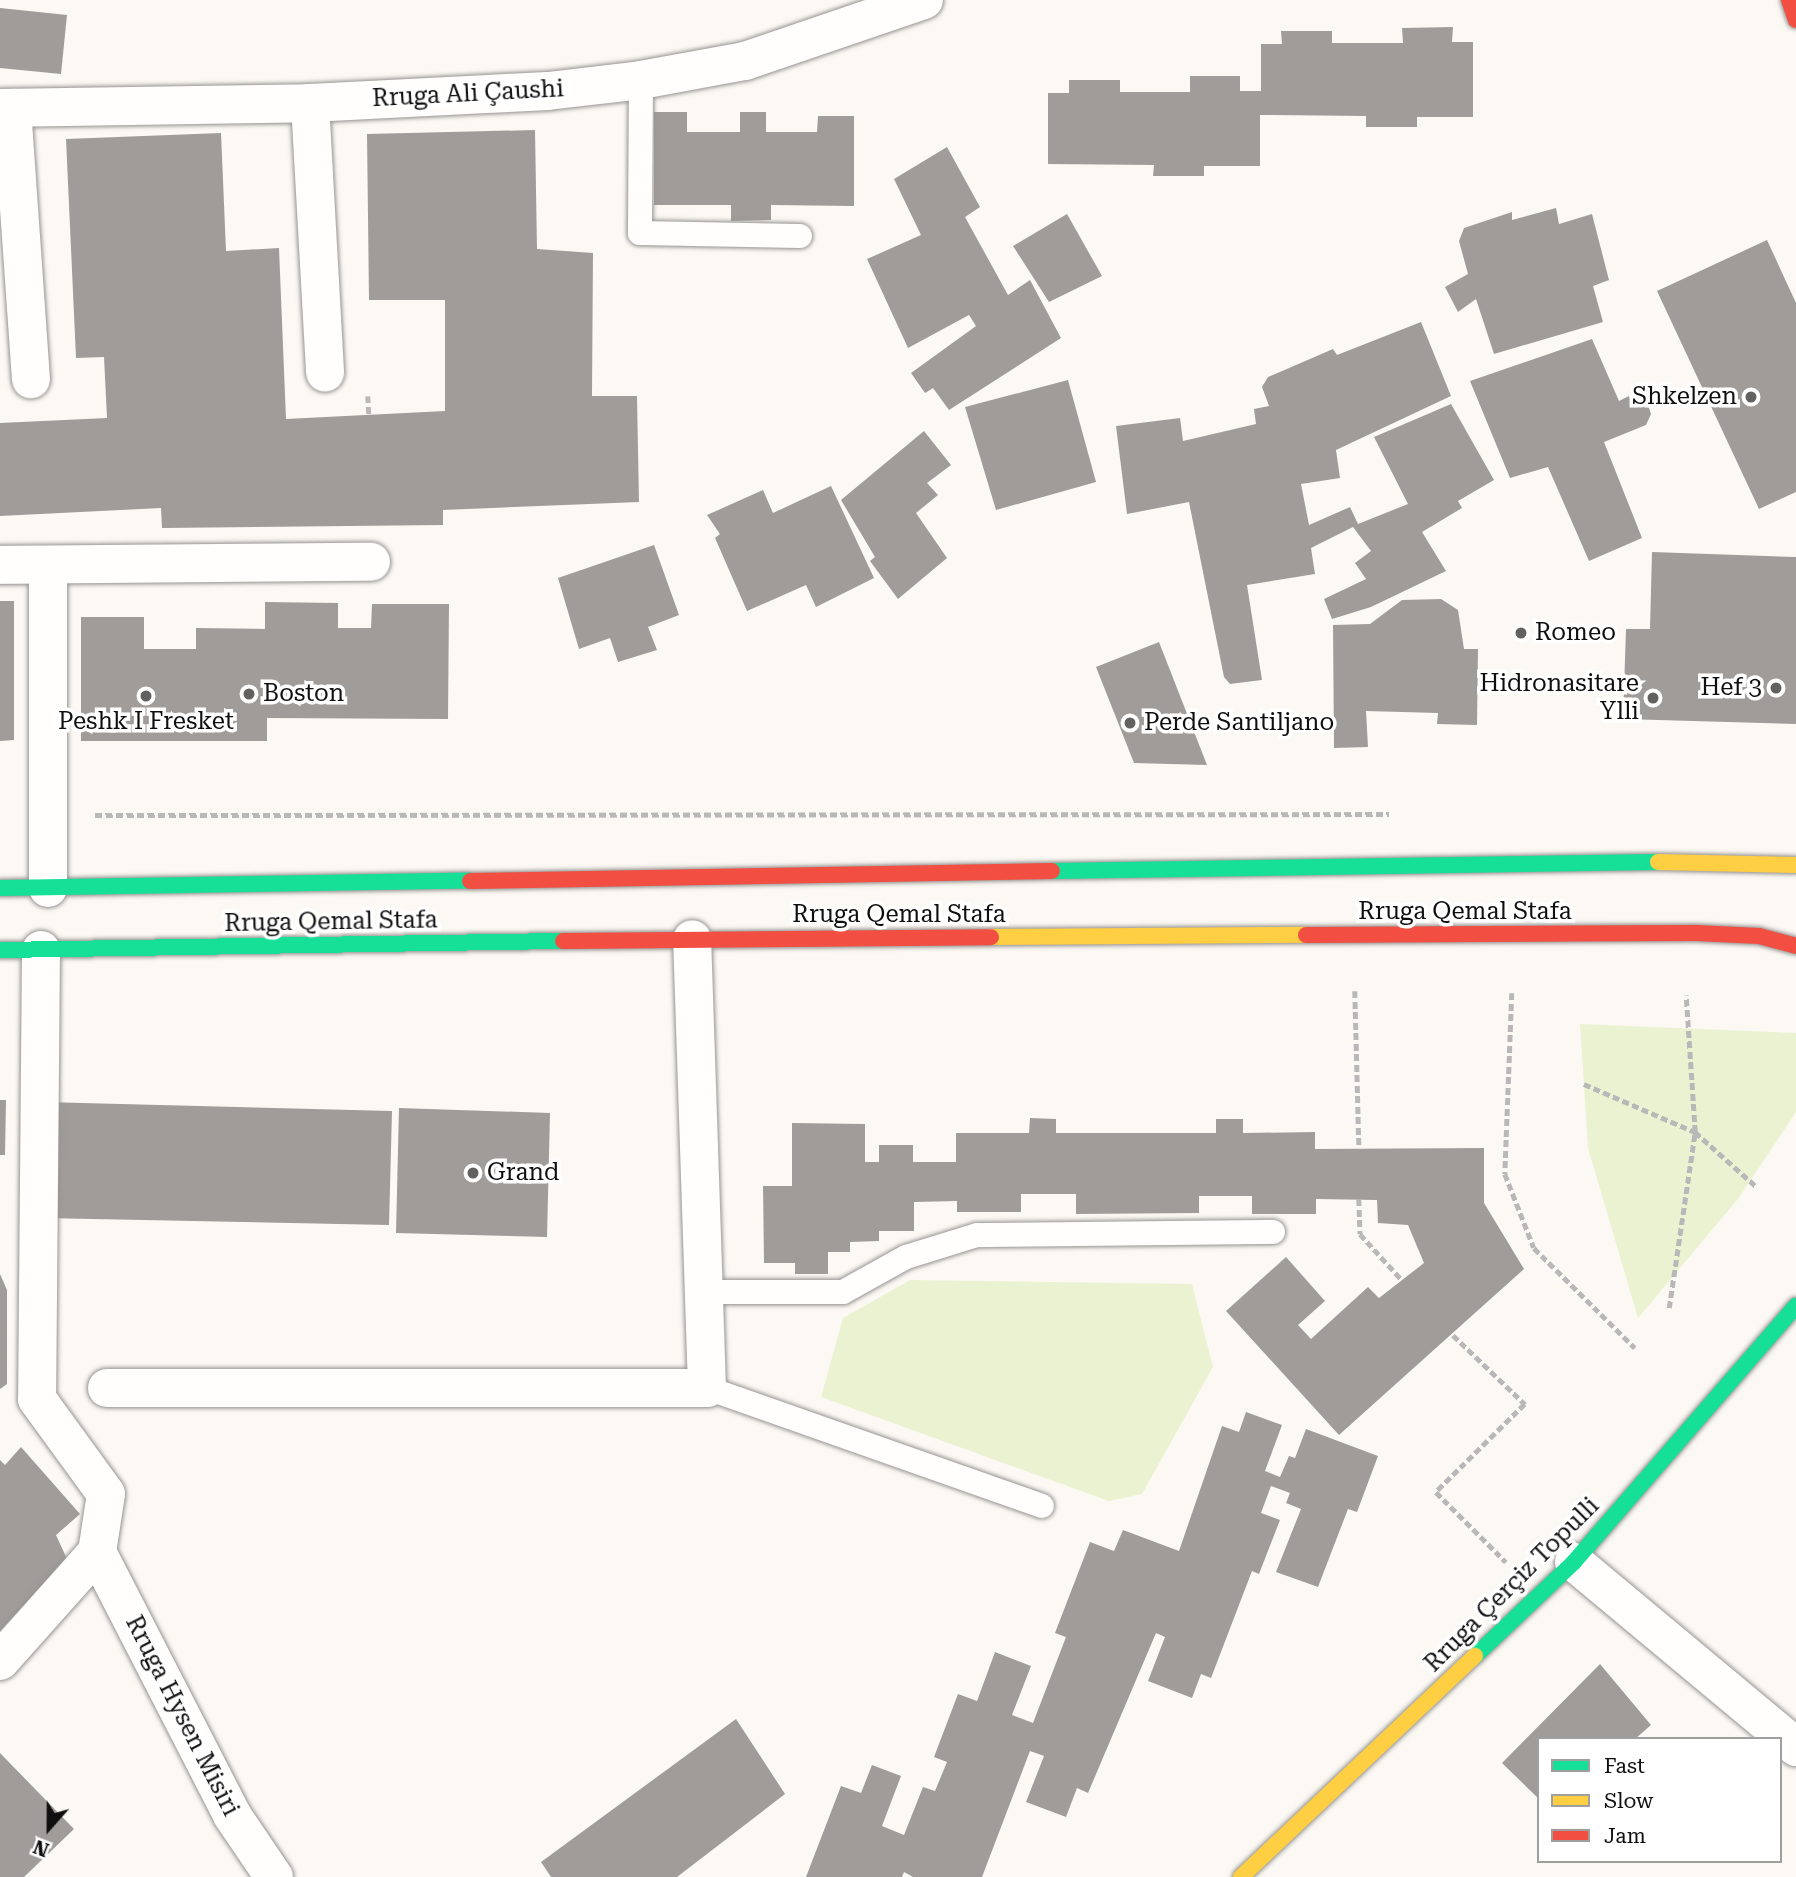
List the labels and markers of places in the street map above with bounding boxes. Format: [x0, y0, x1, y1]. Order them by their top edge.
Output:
place label: Shkelzen [1632, 383, 1737, 411]
marker: Shkelzen [1743, 389, 1759, 405]
place label: Romeo [1535, 619, 1616, 647]
marker: Romeo [1513, 625, 1529, 641]
place label: Hidronasitare Ylli [1479, 670, 1639, 726]
place label: Hef 3 [1700, 674, 1762, 702]
place label: Boston [263, 680, 344, 708]
marker: Hef 3 [1768, 680, 1784, 696]
marker: Boston [241, 686, 257, 702]
marker: Peshk I Fresket [138, 688, 154, 704]
marker: Hidronasitare Ylli [1645, 690, 1661, 706]
place label: Peshk I Fresket [58, 708, 234, 736]
place label: Perde Santiljano [1144, 709, 1334, 737]
marker: Perde Santiljano [1122, 715, 1138, 731]
place label: Grand [487, 1159, 559, 1187]
marker: Grand [465, 1165, 481, 1181]

